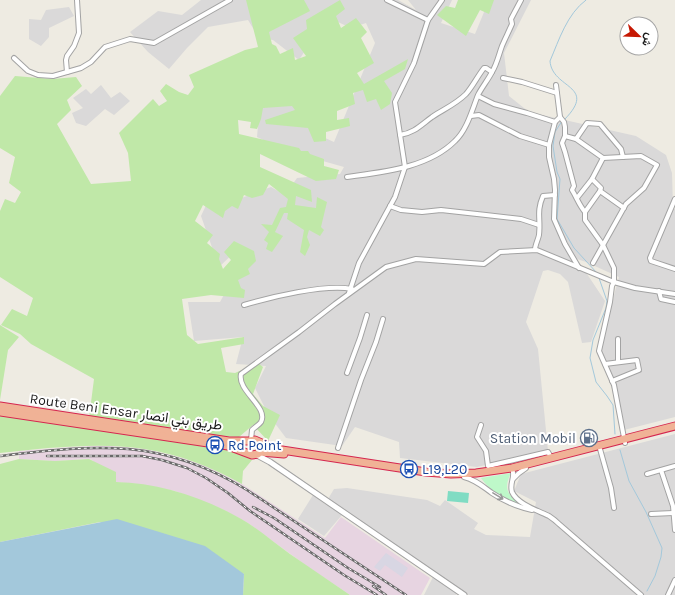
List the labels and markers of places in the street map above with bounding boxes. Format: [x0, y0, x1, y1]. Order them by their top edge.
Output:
fuel station icon: Station Mobil [579, 428, 599, 448]
place label: Station Mobil [490, 430, 576, 447]
bus stop icon: Rd Point [205, 435, 225, 455]
place label: Rd Point [228, 437, 281, 454]
bus stop icon: L19,L20 [399, 459, 419, 479]
place label: L19,L20 [422, 461, 467, 478]

